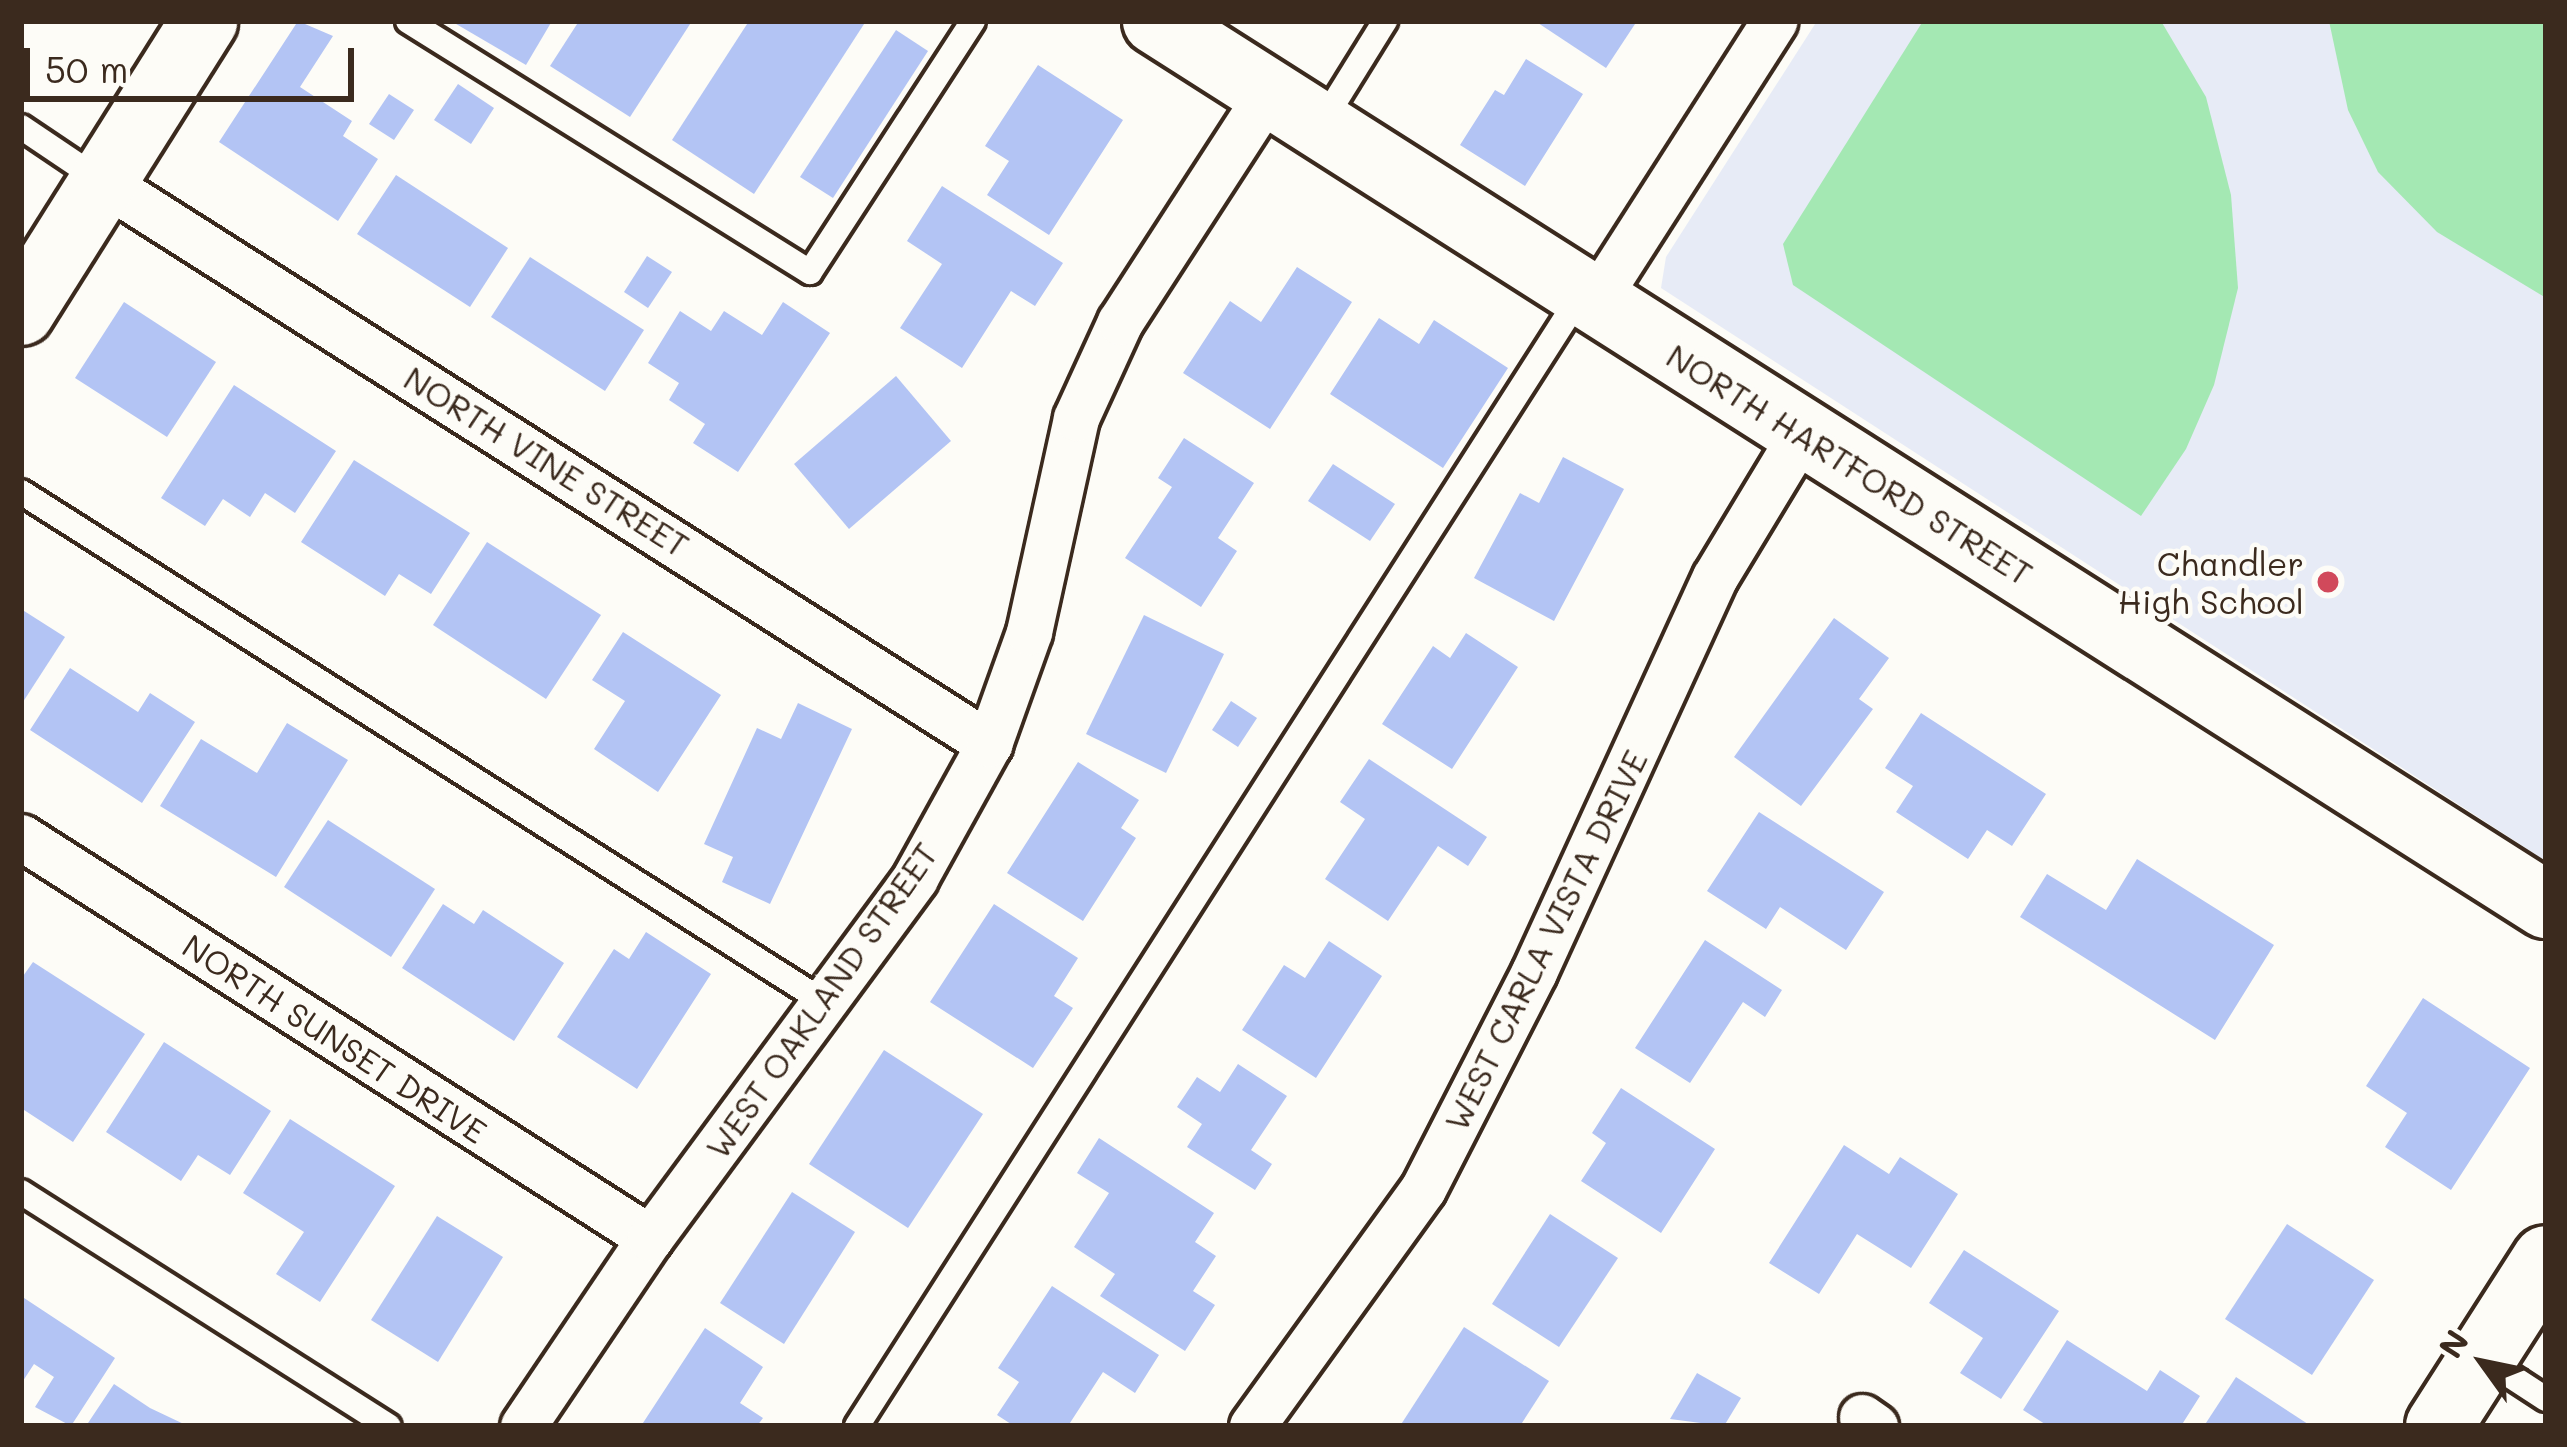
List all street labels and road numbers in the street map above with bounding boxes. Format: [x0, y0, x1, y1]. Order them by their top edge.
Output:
street label: NORTH HARTFORD STREET [1660, 335, 2040, 593]
street label: NORTH VINE STREET [397, 357, 697, 565]
street label: WEST CARLA VISTA DRIVE [1436, 743, 1654, 1137]
street label: WEST OAKLAND STREET [697, 834, 945, 1166]
street label: NORTH SUNSET DRIVE [176, 925, 494, 1151]

